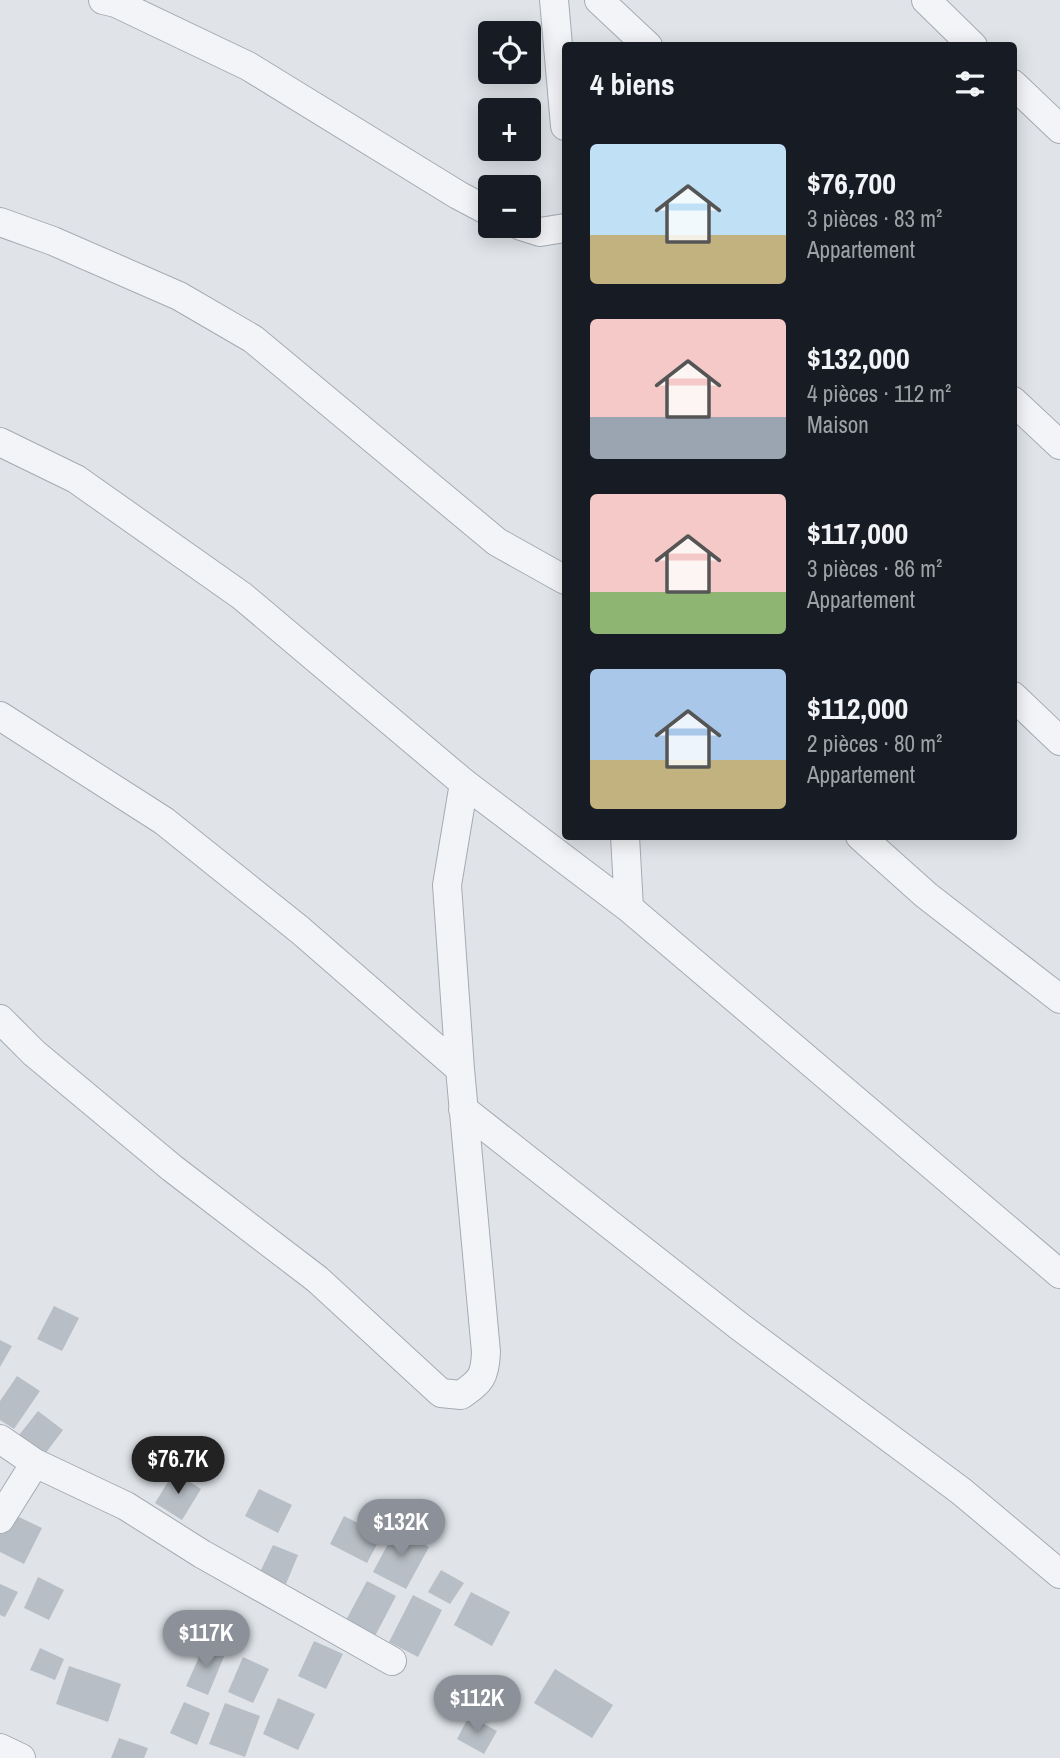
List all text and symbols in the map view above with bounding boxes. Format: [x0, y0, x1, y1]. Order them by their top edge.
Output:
map controls [478, 21, 541, 238]
button: locate [478, 21, 541, 84]
text: 4 biens [590, 64, 675, 104]
icon: filters [951, 65, 989, 103]
button: + [478, 98, 541, 161]
text: $76,700 [807, 163, 896, 203]
icon: home [646, 172, 730, 256]
button: − [478, 175, 541, 238]
text: 3 pièces · 83 m² [807, 203, 942, 234]
text: Appartement [807, 234, 915, 265]
text: $132,000 [807, 338, 910, 378]
icon: home [646, 347, 730, 431]
text: 4 pièces · 112 m² [807, 378, 951, 409]
text: Maison [807, 409, 869, 440]
text: $117,000 [807, 513, 908, 553]
icon: home [646, 522, 730, 606]
text: 3 pièces · 86 m² [807, 553, 942, 584]
text: Appartement [807, 584, 915, 615]
text: $112,000 [807, 688, 908, 728]
icon: home [646, 697, 730, 781]
text: 2 pièces · 80 m² [807, 728, 942, 759]
text: Appartement [807, 759, 915, 790]
pin: $76.7K [121, 1436, 235, 1496]
text: $76.7K [148, 1443, 208, 1474]
pin: $132K [352, 1500, 450, 1559]
text: $132K [373, 1506, 429, 1537]
pin: $117K [157, 1610, 255, 1670]
text: $117K [179, 1617, 233, 1648]
pin: $112K [428, 1676, 526, 1735]
text: $112K [450, 1682, 504, 1713]

